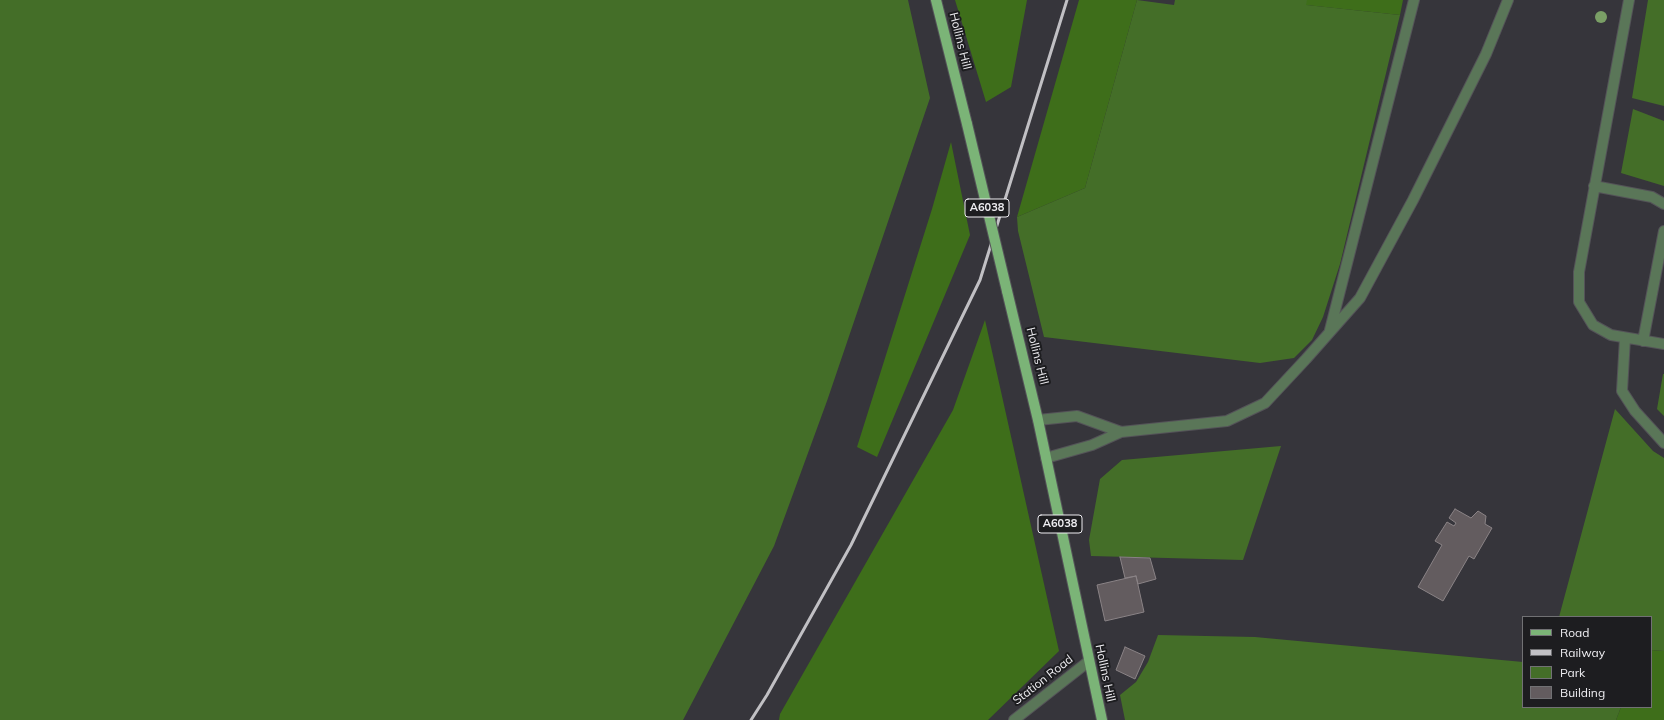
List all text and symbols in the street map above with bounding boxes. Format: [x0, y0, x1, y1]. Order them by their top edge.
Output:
street label: Hollins Hill [946, 11, 974, 71]
road number: A6038 [965, 199, 1009, 217]
street label: Hollins Hill [1023, 326, 1051, 386]
road number: A6038 [1038, 515, 1082, 533]
legend [1522, 616, 1652, 708]
text: Road [1560, 625, 1589, 640]
street label: Hollins Hill [1092, 643, 1118, 703]
text: Railway [1560, 645, 1605, 660]
street label: Station Road [1010, 652, 1076, 708]
text: Park [1560, 665, 1585, 680]
text: Building [1560, 685, 1605, 700]

